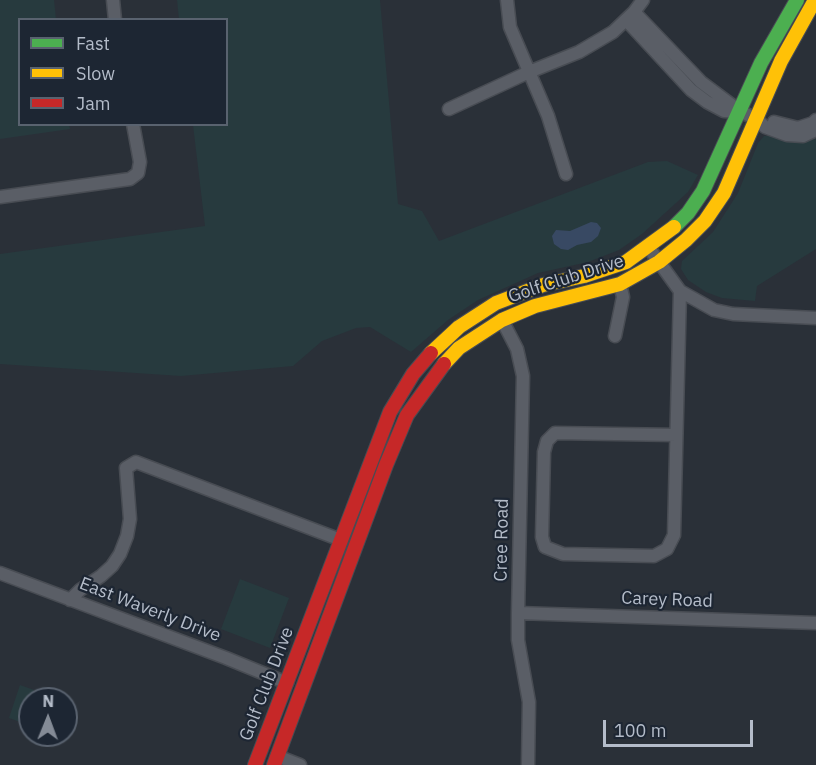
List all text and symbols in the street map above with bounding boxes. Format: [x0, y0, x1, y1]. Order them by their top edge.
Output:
legend [18, 18, 228, 126]
text: Fast [76, 32, 110, 55]
text: Slow [76, 62, 115, 85]
text: Jam [76, 92, 111, 115]
street label: Golf Club Drive [505, 250, 627, 308]
street label: Cree Road [490, 498, 514, 582]
street label: East Waverly Drive [76, 573, 224, 647]
street label: Carey Road [621, 588, 713, 612]
street label: Golf Club Drive [235, 624, 299, 744]
north arrow [18, 687, 78, 747]
text: N [42, 691, 54, 711]
scale bar [606, 708, 756, 746]
text: 100 m [614, 719, 666, 742]

